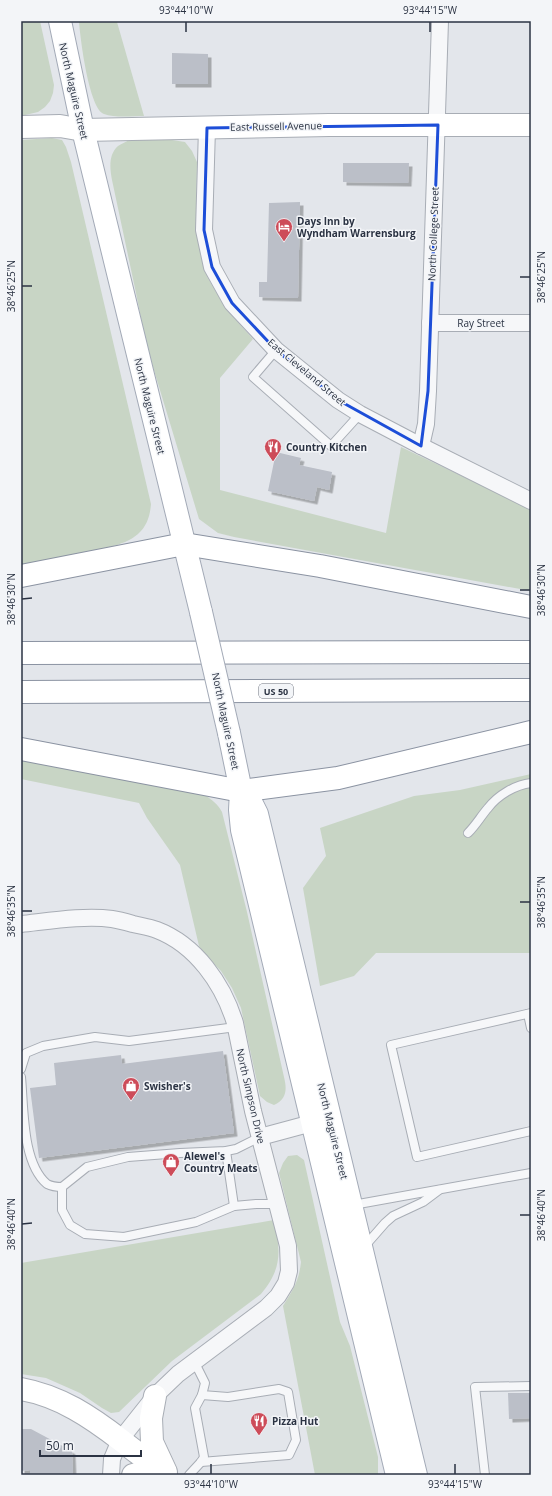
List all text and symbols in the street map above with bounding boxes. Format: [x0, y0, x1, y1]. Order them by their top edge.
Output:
text: 93°44'10"W [159, 3, 214, 17]
text: 93°44'15"W [403, 3, 458, 17]
street label: North Maguire Street [56, 41, 92, 141]
street label: East Russell Avenue [230, 118, 322, 134]
street label: North College Street [424, 186, 442, 281]
place label: Days Inn by Wyndham Warrensburg [297, 214, 416, 240]
hotel icon: Days Inn by Wyndham Warrensburg [274, 217, 294, 242]
text: 38°46'25"N [534, 251, 548, 303]
text: 38°46'25"N [4, 260, 18, 312]
street label: Ray Street [457, 316, 505, 330]
street label: East Cleveland Street [265, 335, 349, 409]
street label: North Maguire Street [131, 356, 169, 456]
restaurant icon: Country Kitchen [263, 437, 283, 462]
place label: Country Kitchen [286, 440, 367, 454]
text: 38°46'30"N [534, 564, 548, 616]
text: 38°46'30"N [4, 573, 18, 625]
street label: North Maguire Street [209, 671, 243, 771]
road number: US 50 [259, 684, 293, 698]
text: 38°46'35"N [534, 876, 548, 928]
text: 38°46'35"N [4, 885, 18, 937]
street label: North Simpson Drive [233, 1047, 269, 1145]
shop icon: Swisher's [121, 1076, 141, 1101]
place label: Swisher's [144, 1079, 191, 1093]
street label: North Maguire Street [314, 1081, 352, 1181]
place label: Alewel's Country Meats [184, 1149, 258, 1175]
shop icon: Alewel's Country Meats [161, 1152, 181, 1177]
text: 38°46'40"N [534, 1189, 548, 1241]
text: 38°46'40"N [4, 1198, 18, 1250]
restaurant icon: Pizza Hut [249, 1411, 269, 1436]
place label: Pizza Hut [272, 1414, 319, 1428]
scale bar [40, 1432, 141, 1458]
text: 50 m [46, 1437, 74, 1454]
text: 93°44'10"W [184, 1477, 239, 1491]
text: 93°44'15"W [428, 1477, 483, 1491]

